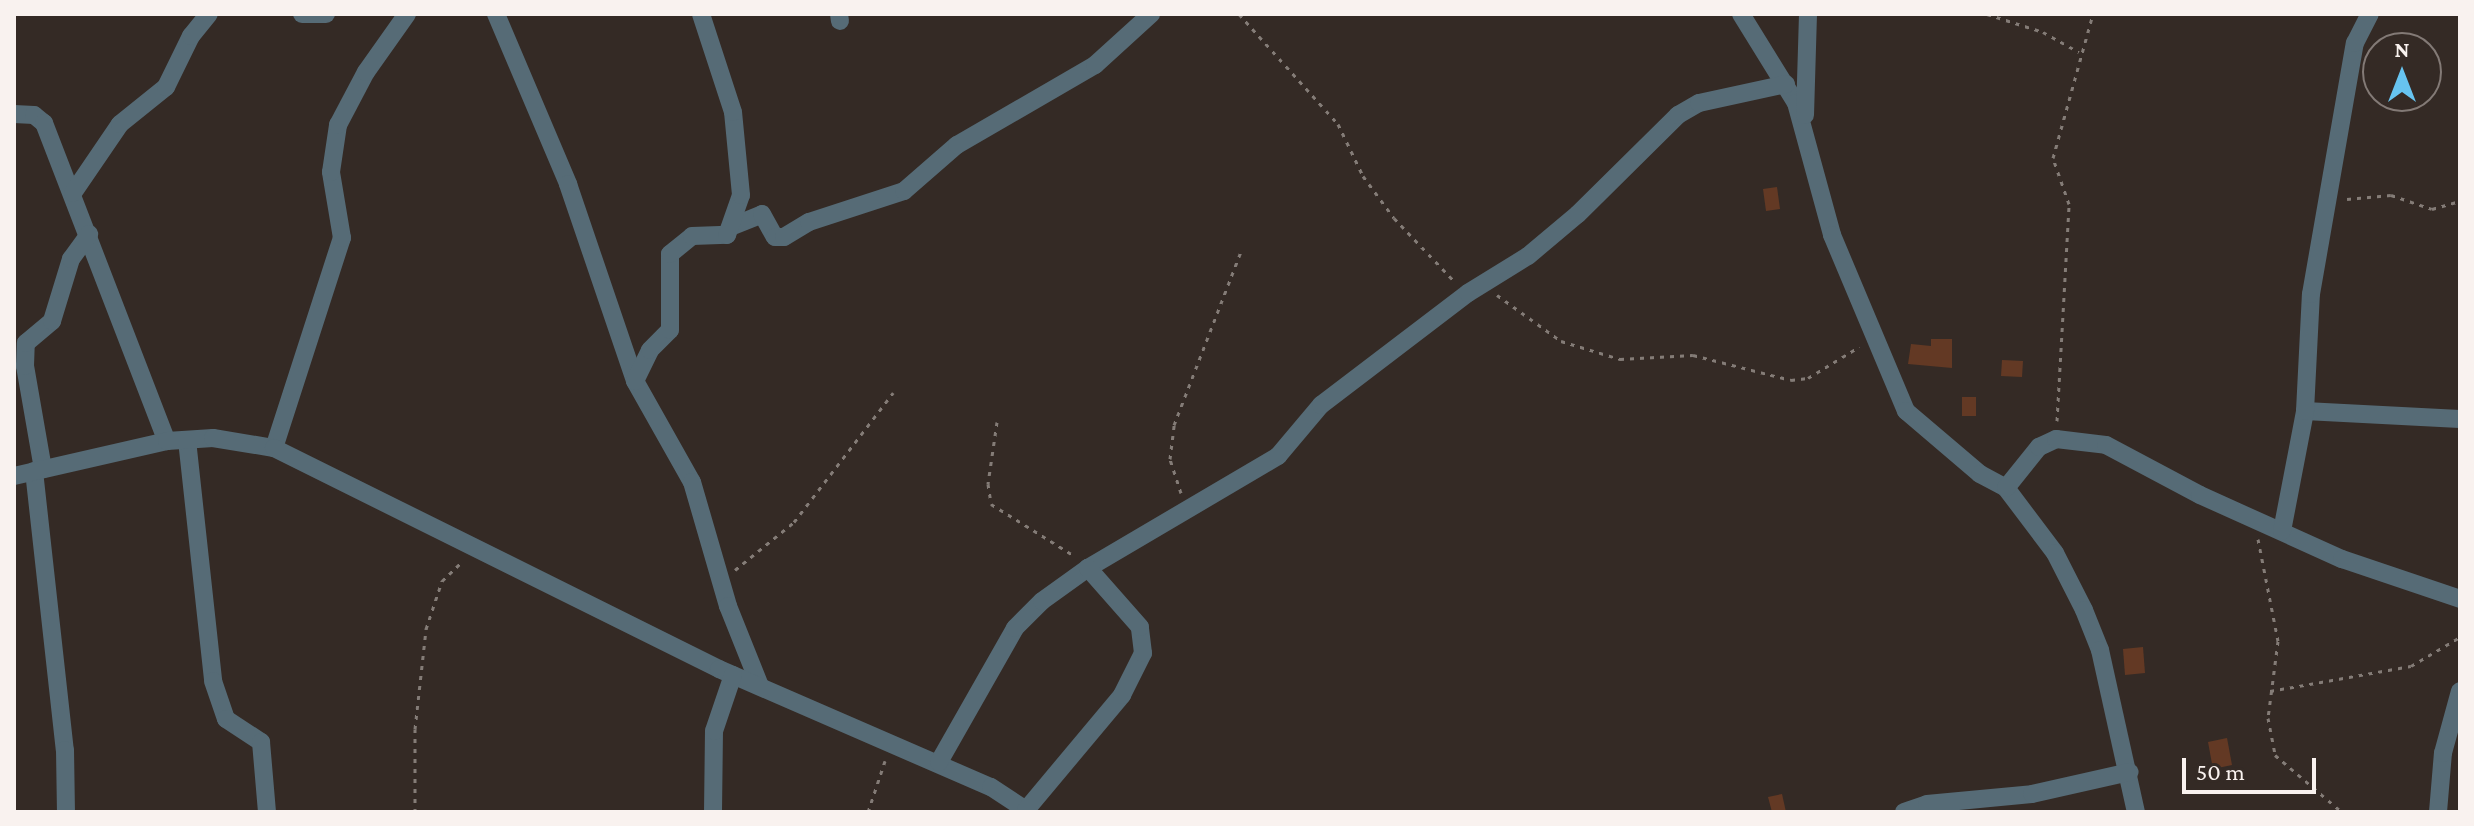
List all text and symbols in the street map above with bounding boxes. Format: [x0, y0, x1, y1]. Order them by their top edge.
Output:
north arrow [2362, 32, 2442, 112]
text: N [2395, 37, 2410, 62]
scale bar [2186, 742, 2320, 792]
text: 50 m [2196, 758, 2245, 785]

